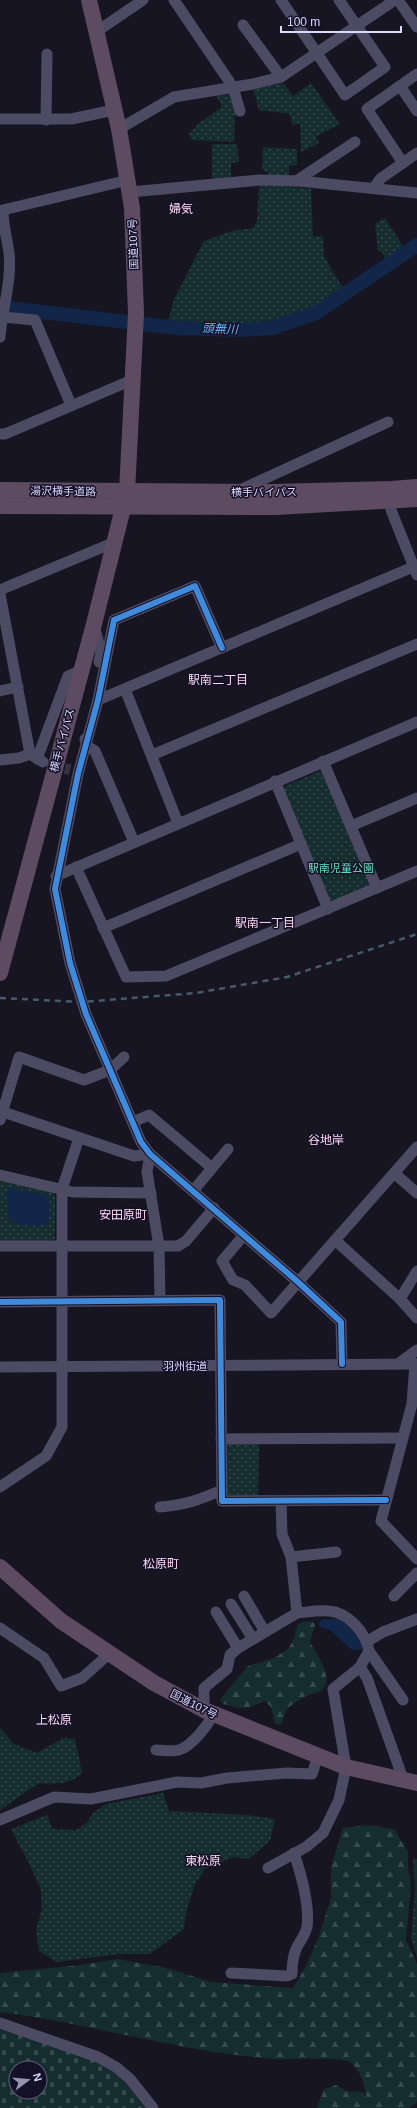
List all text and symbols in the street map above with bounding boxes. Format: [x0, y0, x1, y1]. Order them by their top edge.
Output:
scale bar [281, 8, 401, 34]
text: 100 m [287, 15, 320, 29]
district label: 婦気 [169, 202, 193, 216]
street label: 国道107号 [126, 218, 140, 270]
water label: 頭無川 [202, 321, 240, 337]
street label: 湯沢横手道路 [30, 484, 96, 498]
street label: 横手バイパス [231, 486, 297, 498]
district label: 駅南二丁目 [188, 673, 248, 687]
street label: 横手バイパス [48, 707, 76, 773]
park label: 駅南児童公園 [308, 862, 374, 874]
district label: 駅南一丁目 [235, 916, 295, 930]
district label: 谷地岸 [308, 1133, 344, 1147]
district label: 安田原町 [99, 1208, 147, 1222]
street label: 羽州街道 [163, 1360, 207, 1372]
district label: 松原町 [143, 1557, 179, 1571]
street label: 国道107号 [168, 1687, 220, 1721]
district label: 上松原 [36, 1713, 72, 1727]
district label: 東松原 [185, 1854, 221, 1868]
north arrow [8, 2060, 48, 2100]
text: N [31, 2072, 44, 2083]

